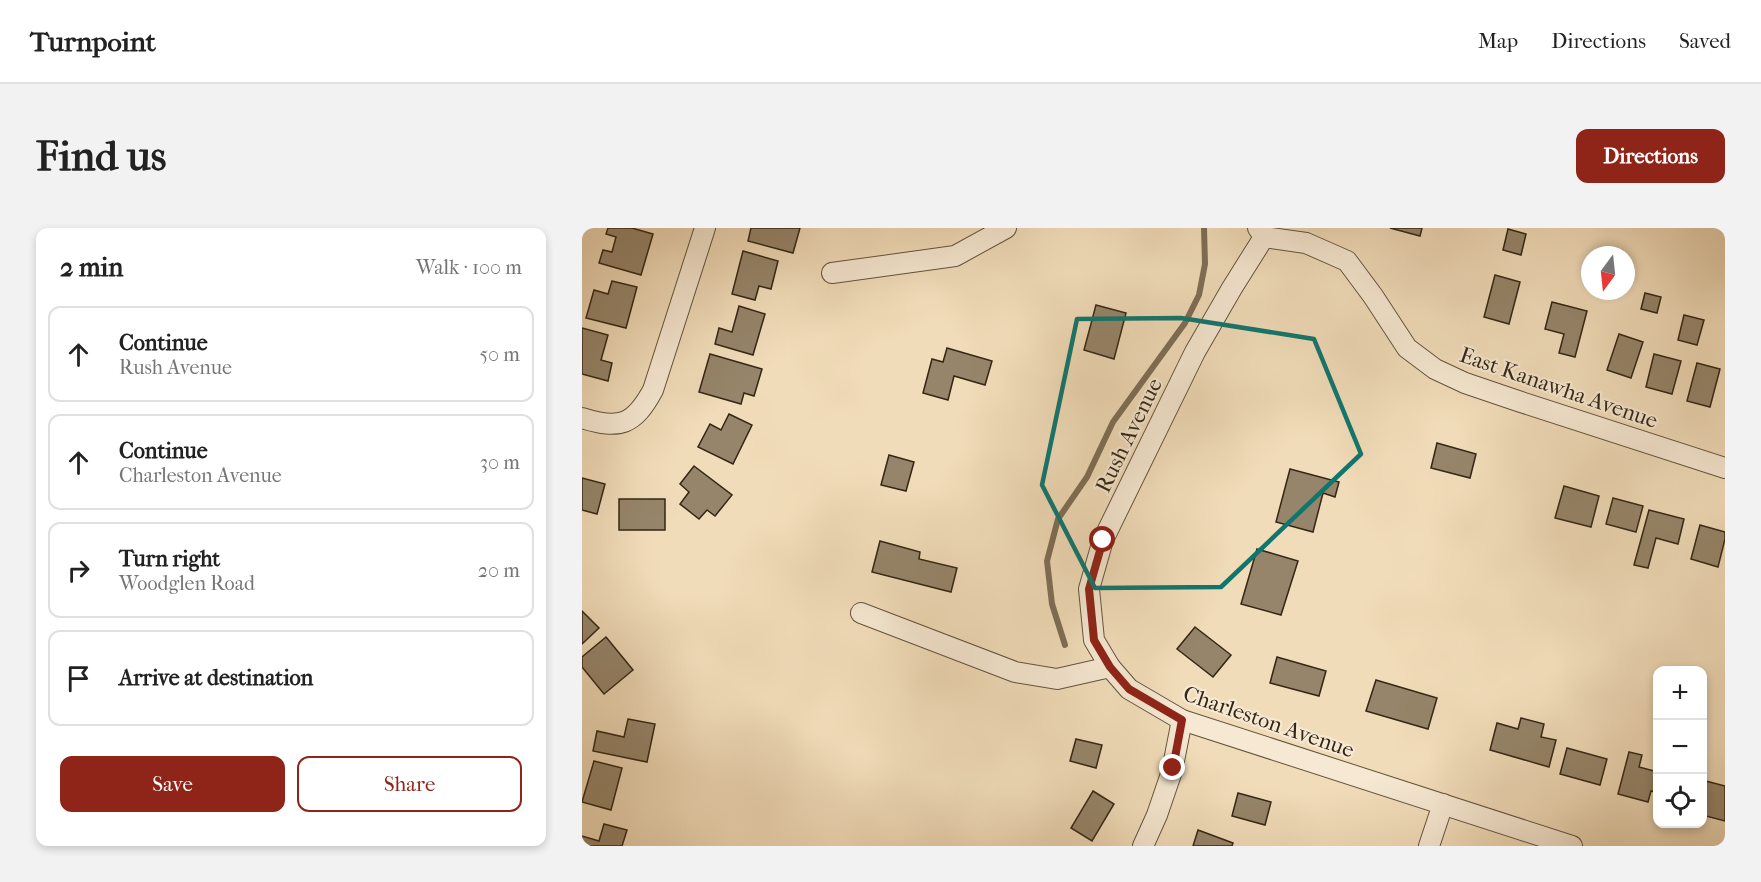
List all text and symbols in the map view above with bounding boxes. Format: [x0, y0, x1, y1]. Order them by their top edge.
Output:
text: Turnpoint [30, 25, 156, 58]
text: Map [1478, 29, 1518, 53]
text: Directions [1551, 29, 1646, 53]
text: Saved [1679, 29, 1731, 53]
button: Directions [1576, 129, 1725, 183]
text: Find us [36, 132, 166, 181]
north arrow [1581, 246, 1635, 300]
text: 2 min [60, 252, 123, 283]
text: Walk · 100 m [416, 256, 522, 279]
text: Continue [119, 330, 208, 356]
icon: ahead [62, 338, 95, 371]
street label: East Kanawha Avenue [1456, 342, 1661, 434]
text: 50 m [479, 343, 520, 366]
text: Rush Avenue [119, 356, 232, 379]
street label: Rush Avenue [1090, 374, 1168, 497]
text: Continue [119, 438, 208, 464]
icon: ahead [62, 446, 95, 479]
text: 30 m [480, 451, 520, 474]
text: Charleston Avenue [119, 464, 282, 487]
route start [1089, 526, 1115, 552]
text: Turn right [119, 546, 220, 572]
icon: right [62, 554, 95, 587]
text: 20 m [478, 559, 520, 582]
text: Woodglen Road [119, 572, 255, 595]
icon: arrive [62, 662, 95, 695]
text: Arrive at destination [119, 665, 313, 691]
map controls [1653, 666, 1707, 828]
button: + [1653, 666, 1707, 720]
street label: Charleston Avenue [1180, 681, 1358, 763]
button: − [1653, 720, 1707, 774]
route end [1159, 754, 1185, 780]
button: Save [60, 756, 285, 812]
button: Share [297, 756, 522, 812]
button: locate [1653, 774, 1707, 828]

